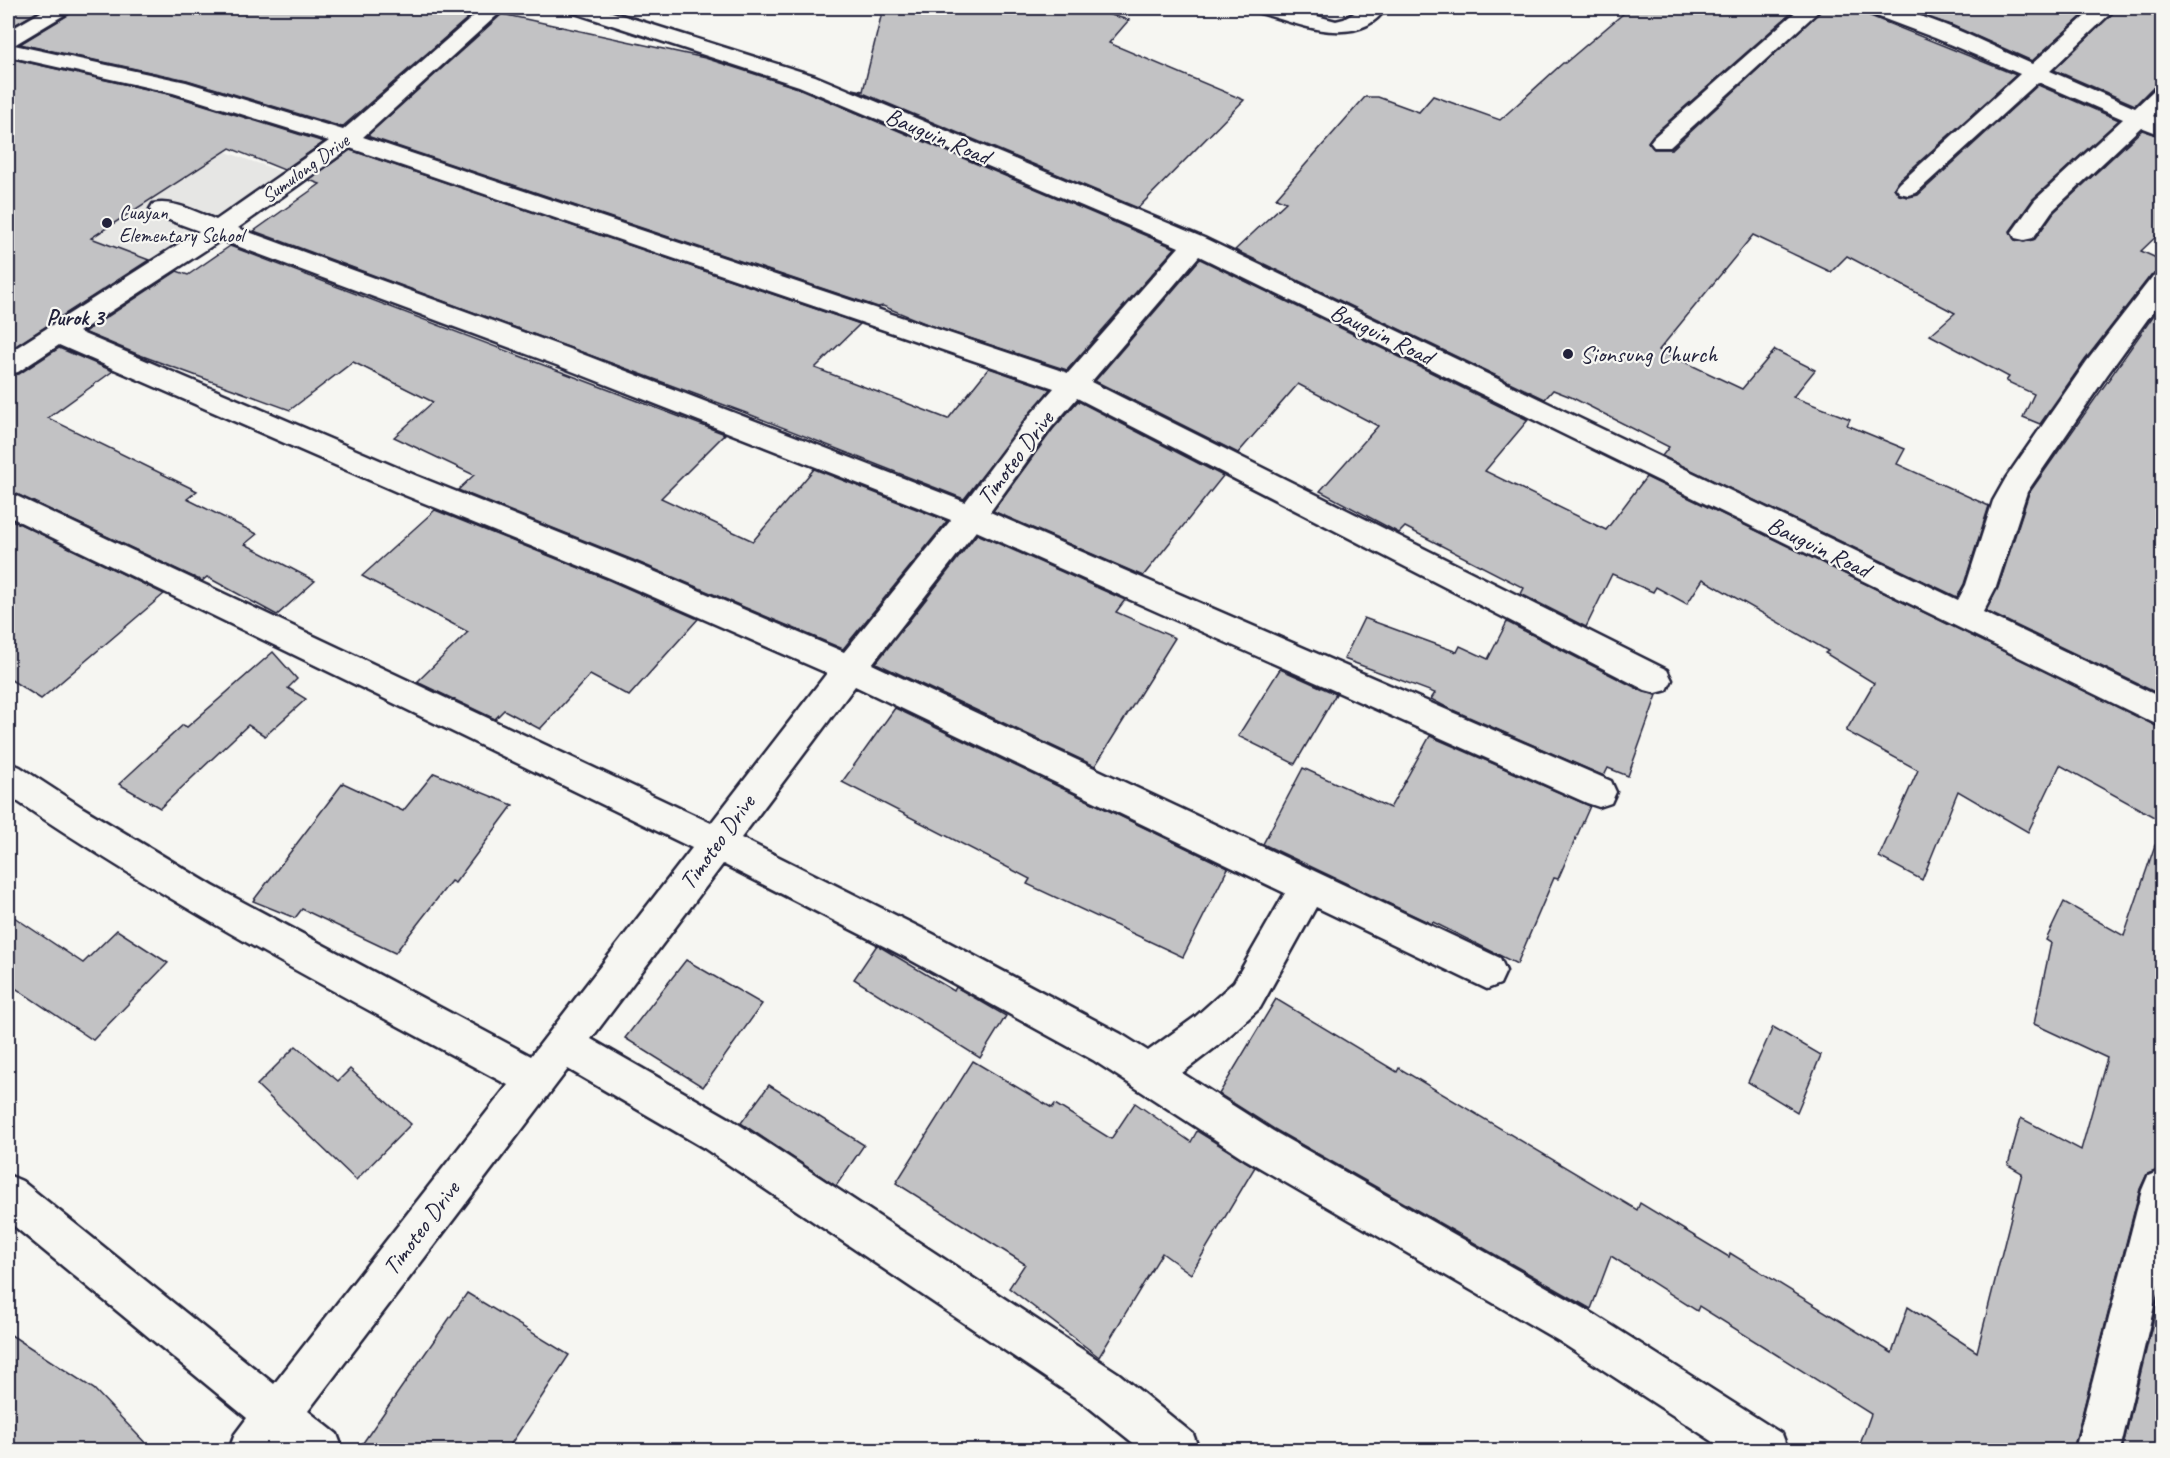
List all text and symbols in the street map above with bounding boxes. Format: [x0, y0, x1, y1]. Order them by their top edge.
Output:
street label: Bauguin Road [881, 101, 998, 173]
street label: Sumulong Drive [257, 127, 355, 209]
place label: Cuayan Elementary School [119, 200, 247, 248]
marker: Cuayan Elementary School [100, 216, 114, 230]
street label: Bauguin Road [1326, 296, 1442, 373]
district label: Purok 3 [46, 304, 106, 332]
place label: Sionsung Church [1580, 339, 1718, 369]
marker: Sionsung Church [1561, 347, 1575, 361]
street label: Timoteo Drive [970, 403, 1061, 511]
street label: Bauguin Road [1763, 509, 1879, 586]
street label: Timoteo Drive [672, 787, 763, 895]
street label: Timoteo Drive [376, 1173, 467, 1281]

